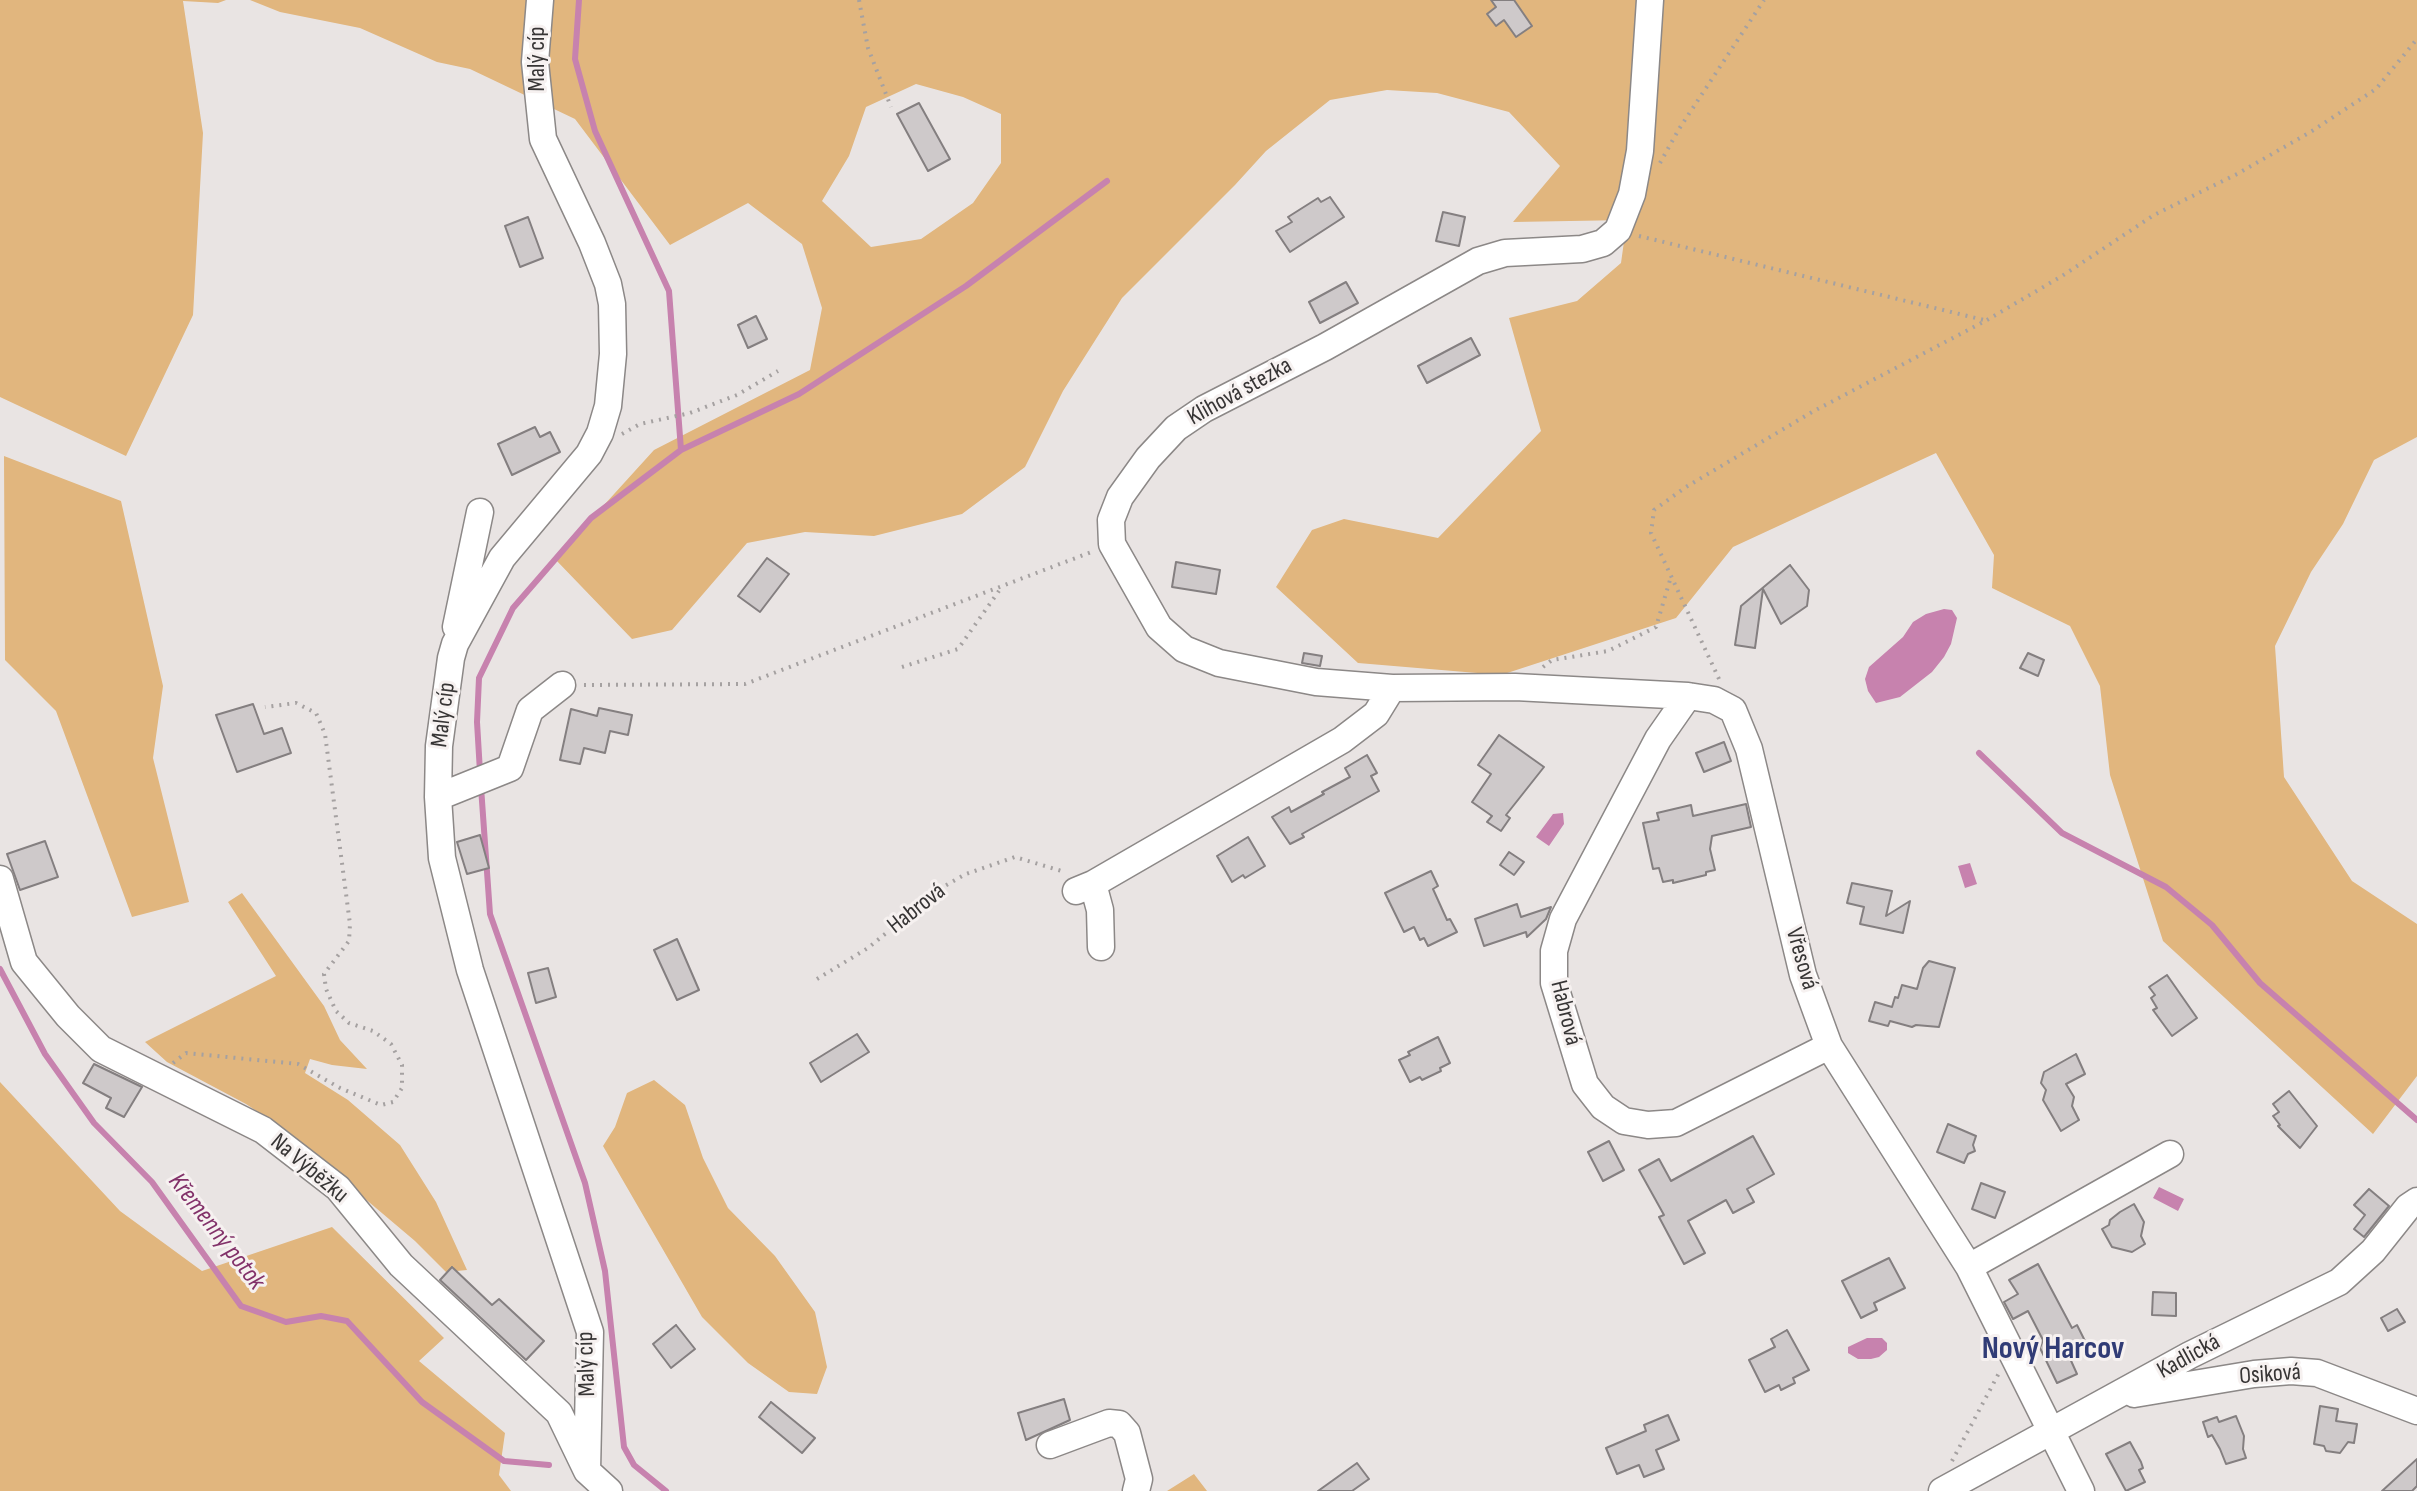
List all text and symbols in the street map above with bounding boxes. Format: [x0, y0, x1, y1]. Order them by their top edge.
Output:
street label: Malý cíp [524, 26, 552, 92]
street label: Klihová stezka [1183, 352, 1297, 432]
street label: Malý cíp [426, 681, 462, 749]
street label: Habrová [882, 877, 952, 941]
street label: Vřesová [1778, 925, 1824, 993]
street label: Habrová [1543, 978, 1587, 1048]
street label: Na Výběžku [264, 1128, 354, 1210]
water label: Křemenný potok [161, 1167, 271, 1297]
street label: Kadlická [2153, 1328, 2225, 1386]
street label: Malý cíp [571, 1331, 603, 1397]
district label: Nový Harcov [1982, 1331, 2124, 1369]
street label: Osiková [2238, 1358, 2302, 1392]

